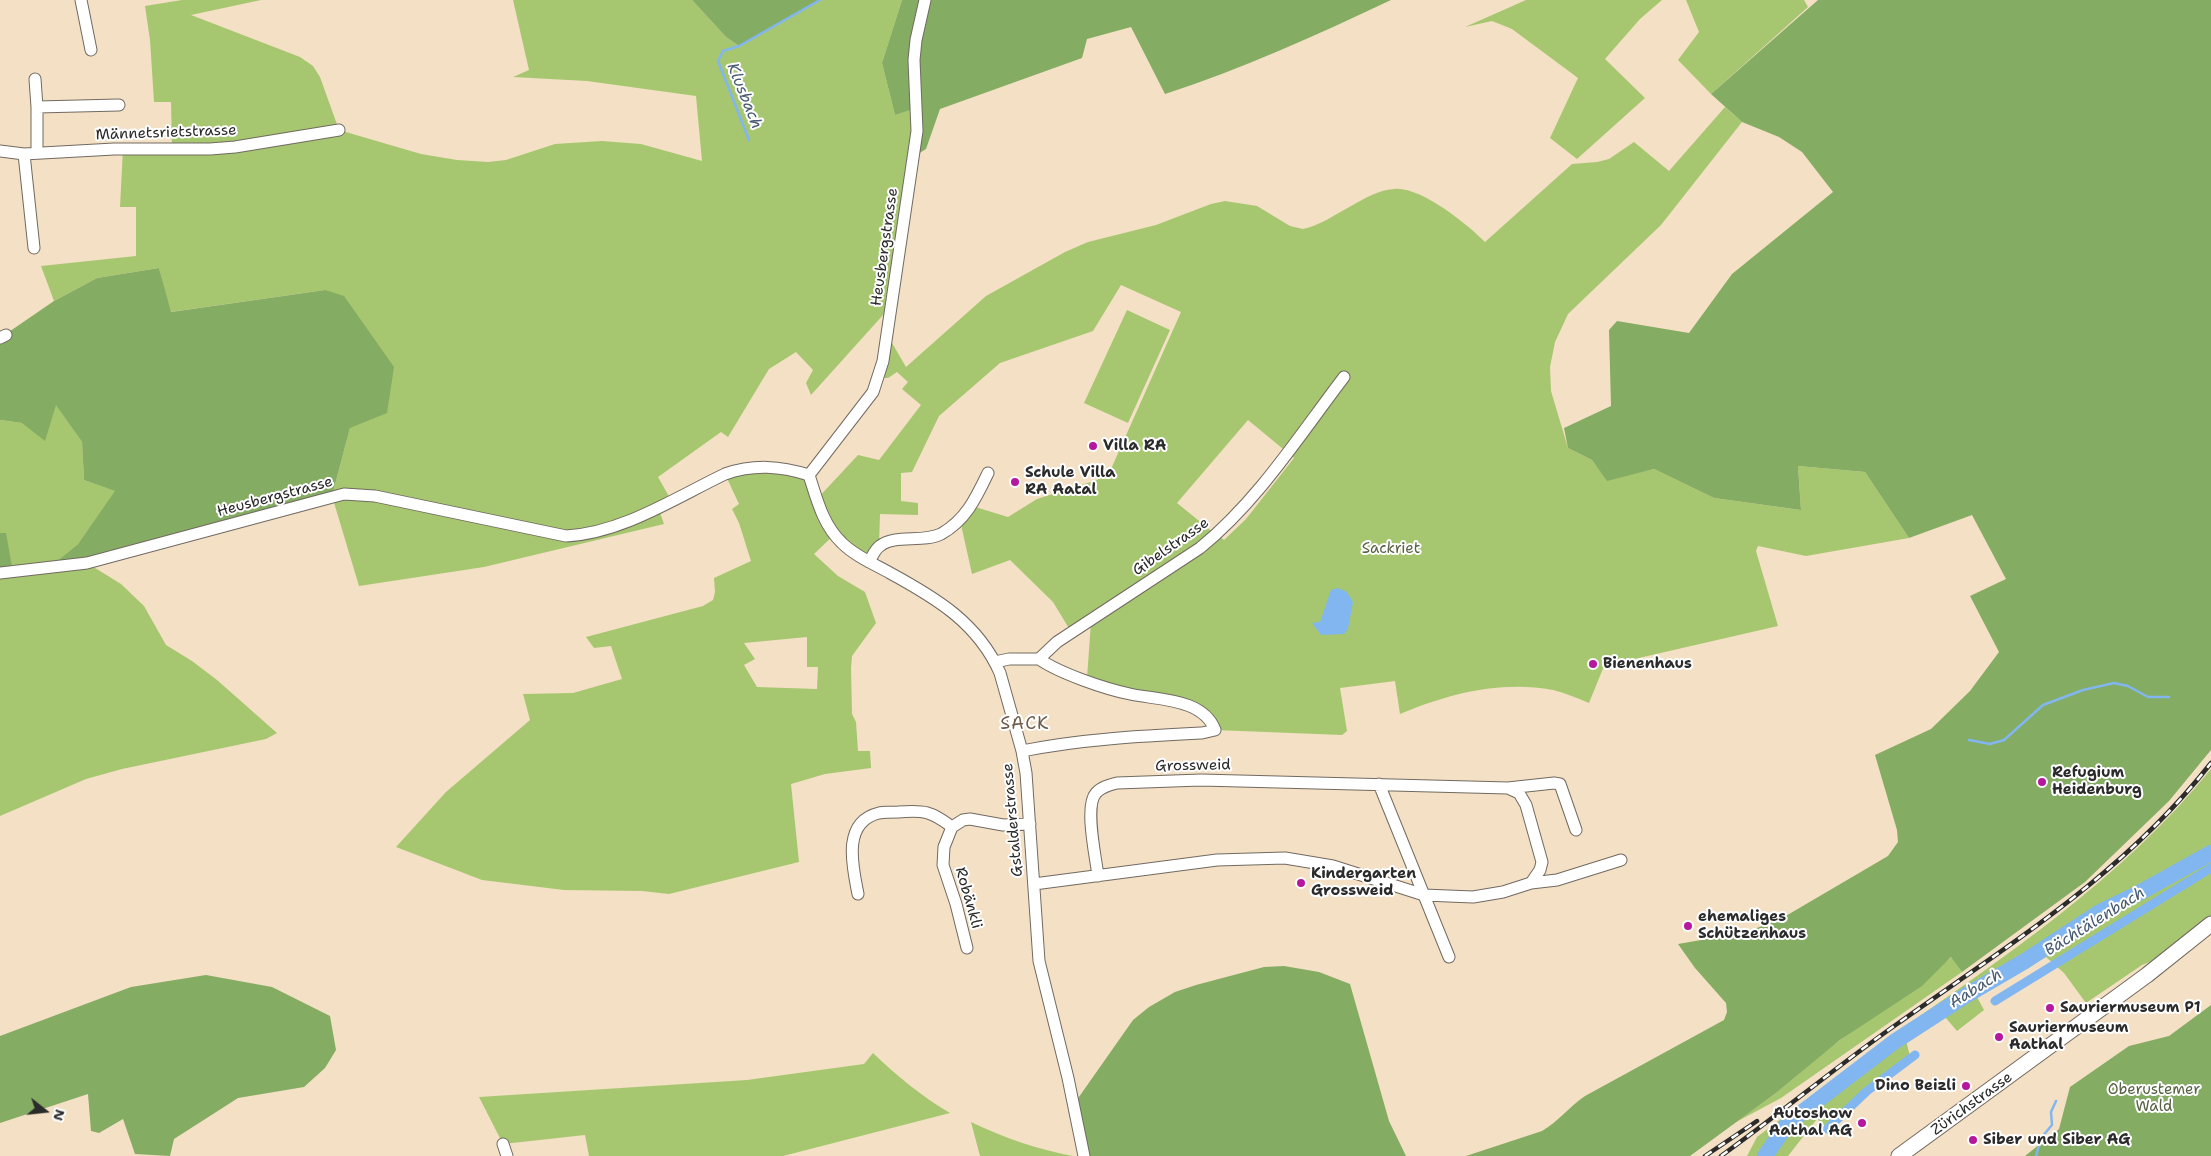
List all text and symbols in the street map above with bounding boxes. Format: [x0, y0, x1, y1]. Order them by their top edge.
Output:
water label: Klusbach [722, 60, 766, 132]
street label: Männetsrietstrasse [95, 122, 237, 144]
street label: Heusbergstrasse [868, 187, 902, 307]
place label: Villa RA [1103, 437, 1166, 455]
marker: Villa RA [1087, 440, 1099, 452]
place label: Schule Villa RA Aatal [1025, 464, 1115, 499]
street label: Heusbergstrasse [215, 473, 335, 521]
marker: Schule Villa RA Aatal [1009, 476, 1021, 488]
street label: Gibelstrasse [1129, 514, 1213, 580]
park label: Sackriet [1362, 540, 1420, 558]
place label: Bienenhaus [1603, 655, 1692, 673]
marker: Bienenhaus [1587, 658, 1599, 670]
district label: SACK [1000, 713, 1050, 735]
street label: Grossweid [1155, 756, 1231, 776]
street label: Gstalderstrasse [999, 762, 1027, 878]
place label: Refugium Heidenburg [2052, 764, 2142, 799]
marker: Refugium Heidenburg [2036, 776, 2048, 788]
street label: Robänkli [951, 865, 985, 931]
place label: Kindergarten Grossweid [1311, 865, 1416, 900]
marker: Kindergarten Grossweid [1295, 877, 1307, 889]
water label: Bächtälenbach [2041, 883, 2149, 961]
place label: ehemaliges Schützenhaus [1698, 908, 1806, 943]
marker: ehemaliges Schützenhaus [1682, 920, 1694, 932]
water label: Aabach [1946, 965, 2006, 1013]
place label: Sauriermuseum P1 [2060, 999, 2201, 1017]
marker: Sauriermuseum P1 [2044, 1002, 2056, 1014]
place label: Sauriermuseum Aathal [2009, 1019, 2128, 1054]
marker: Sauriermuseum Aathal [1993, 1031, 2005, 1043]
street label: Zürichstrasse [1928, 1068, 2016, 1140]
place label: Dino Beizli [1875, 1077, 1956, 1095]
marker: Dino Beizli [1960, 1080, 1972, 1092]
park label: Oberustemer Wald [2108, 1081, 2200, 1116]
north arrow [20, 1086, 70, 1136]
place label: Autoshow Aathal AG [1769, 1105, 1852, 1140]
text: N [49, 1107, 70, 1123]
marker: Autoshow Aathal AG [1856, 1117, 1868, 1129]
place label: Siber und Siber AG [1983, 1131, 2130, 1149]
marker: Siber und Siber AG [1967, 1134, 1979, 1146]

